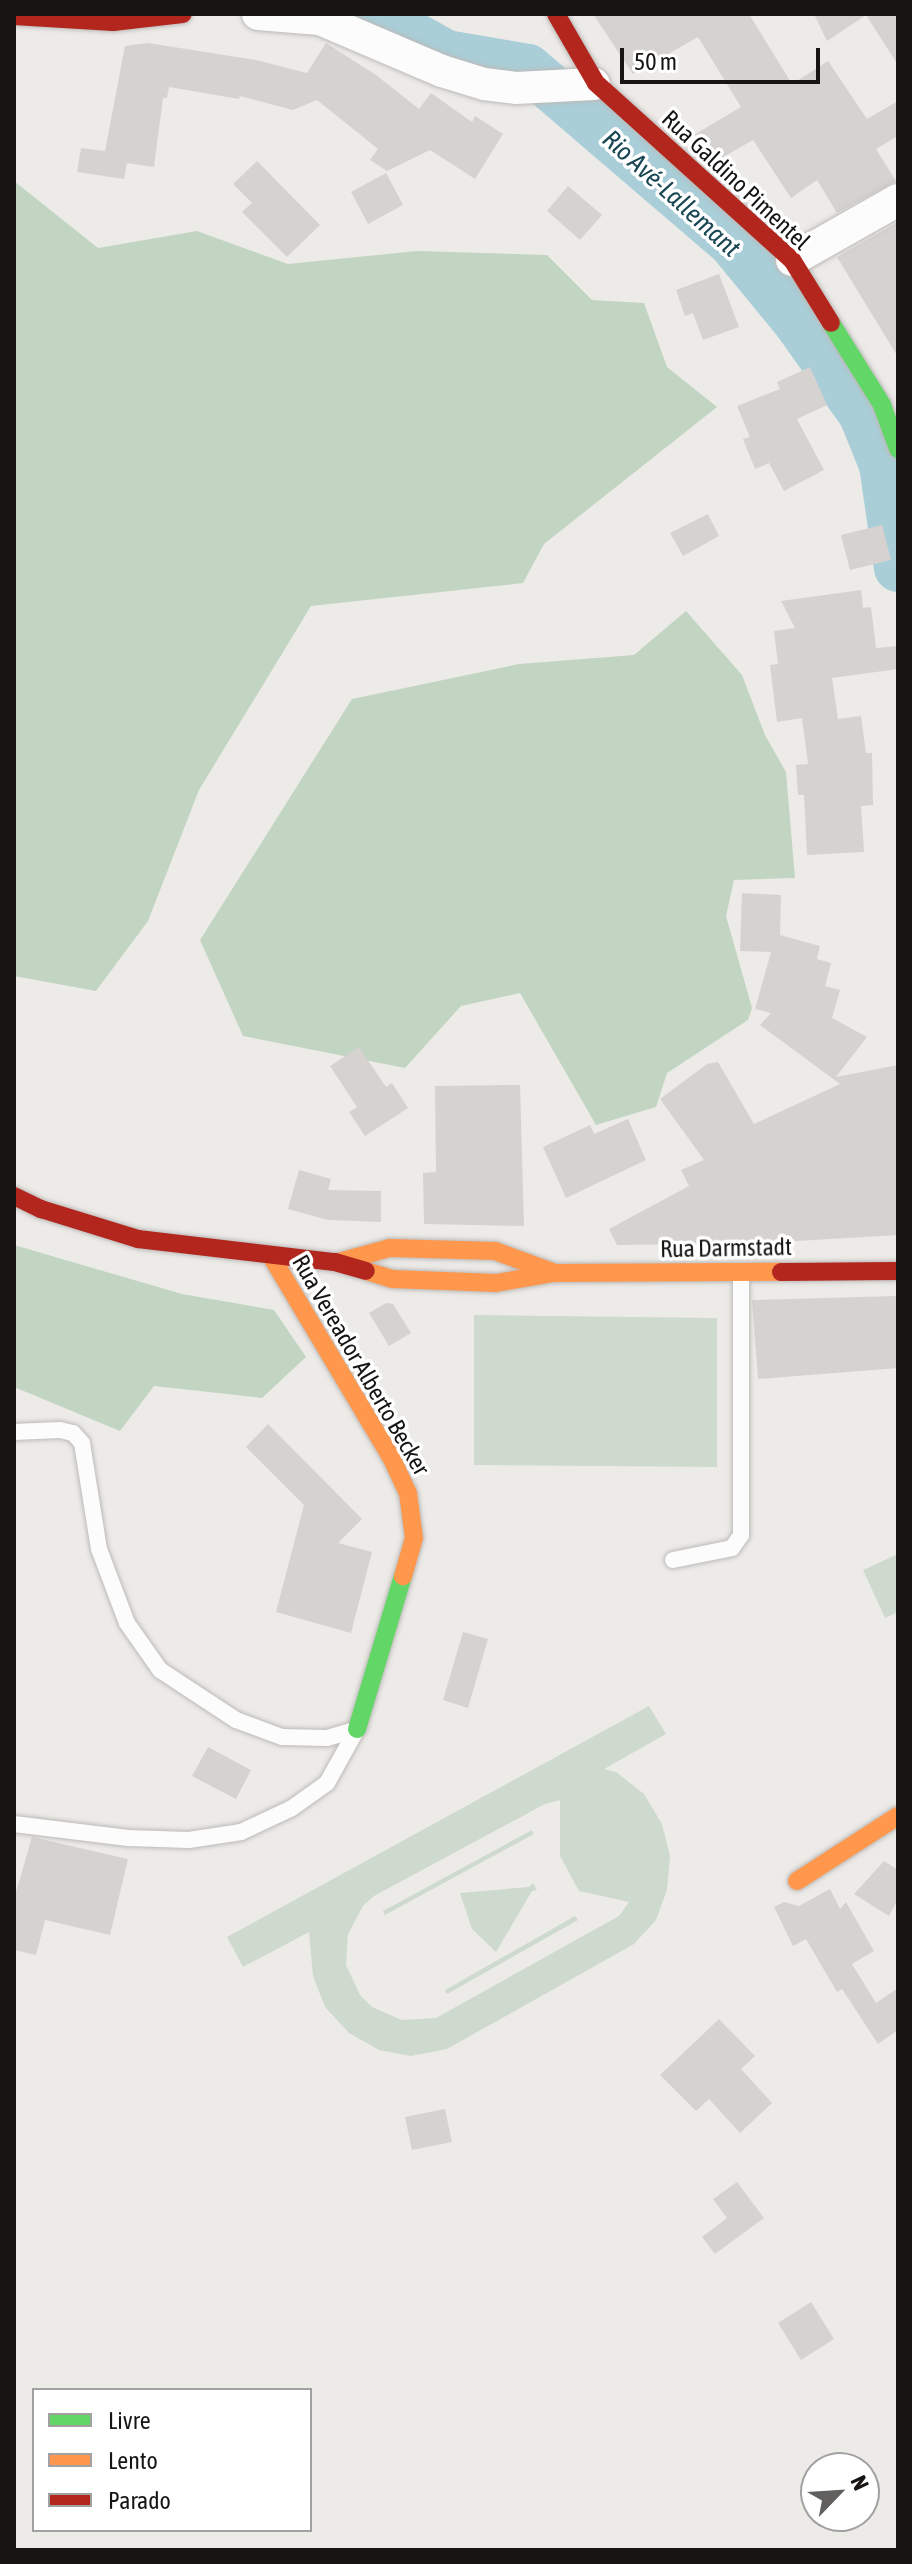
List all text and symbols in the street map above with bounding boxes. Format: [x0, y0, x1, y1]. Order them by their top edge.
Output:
scale bar [624, 32, 824, 82]
text: 50 m [634, 48, 677, 75]
street label: Rua Galdino Pimentel [656, 104, 816, 256]
water label: Rio Avé‐Lallemant [596, 124, 746, 264]
street label: Rua Darmstadt [660, 1232, 792, 1264]
street label: Rua Vereador Alberto Becker [286, 1250, 436, 1480]
legend [32, 2388, 312, 2532]
text: Livre [108, 2407, 151, 2434]
text: Lento [108, 2447, 158, 2474]
north arrow [800, 2452, 880, 2532]
text: N [845, 2471, 874, 2494]
text: Parado [108, 2487, 171, 2514]

